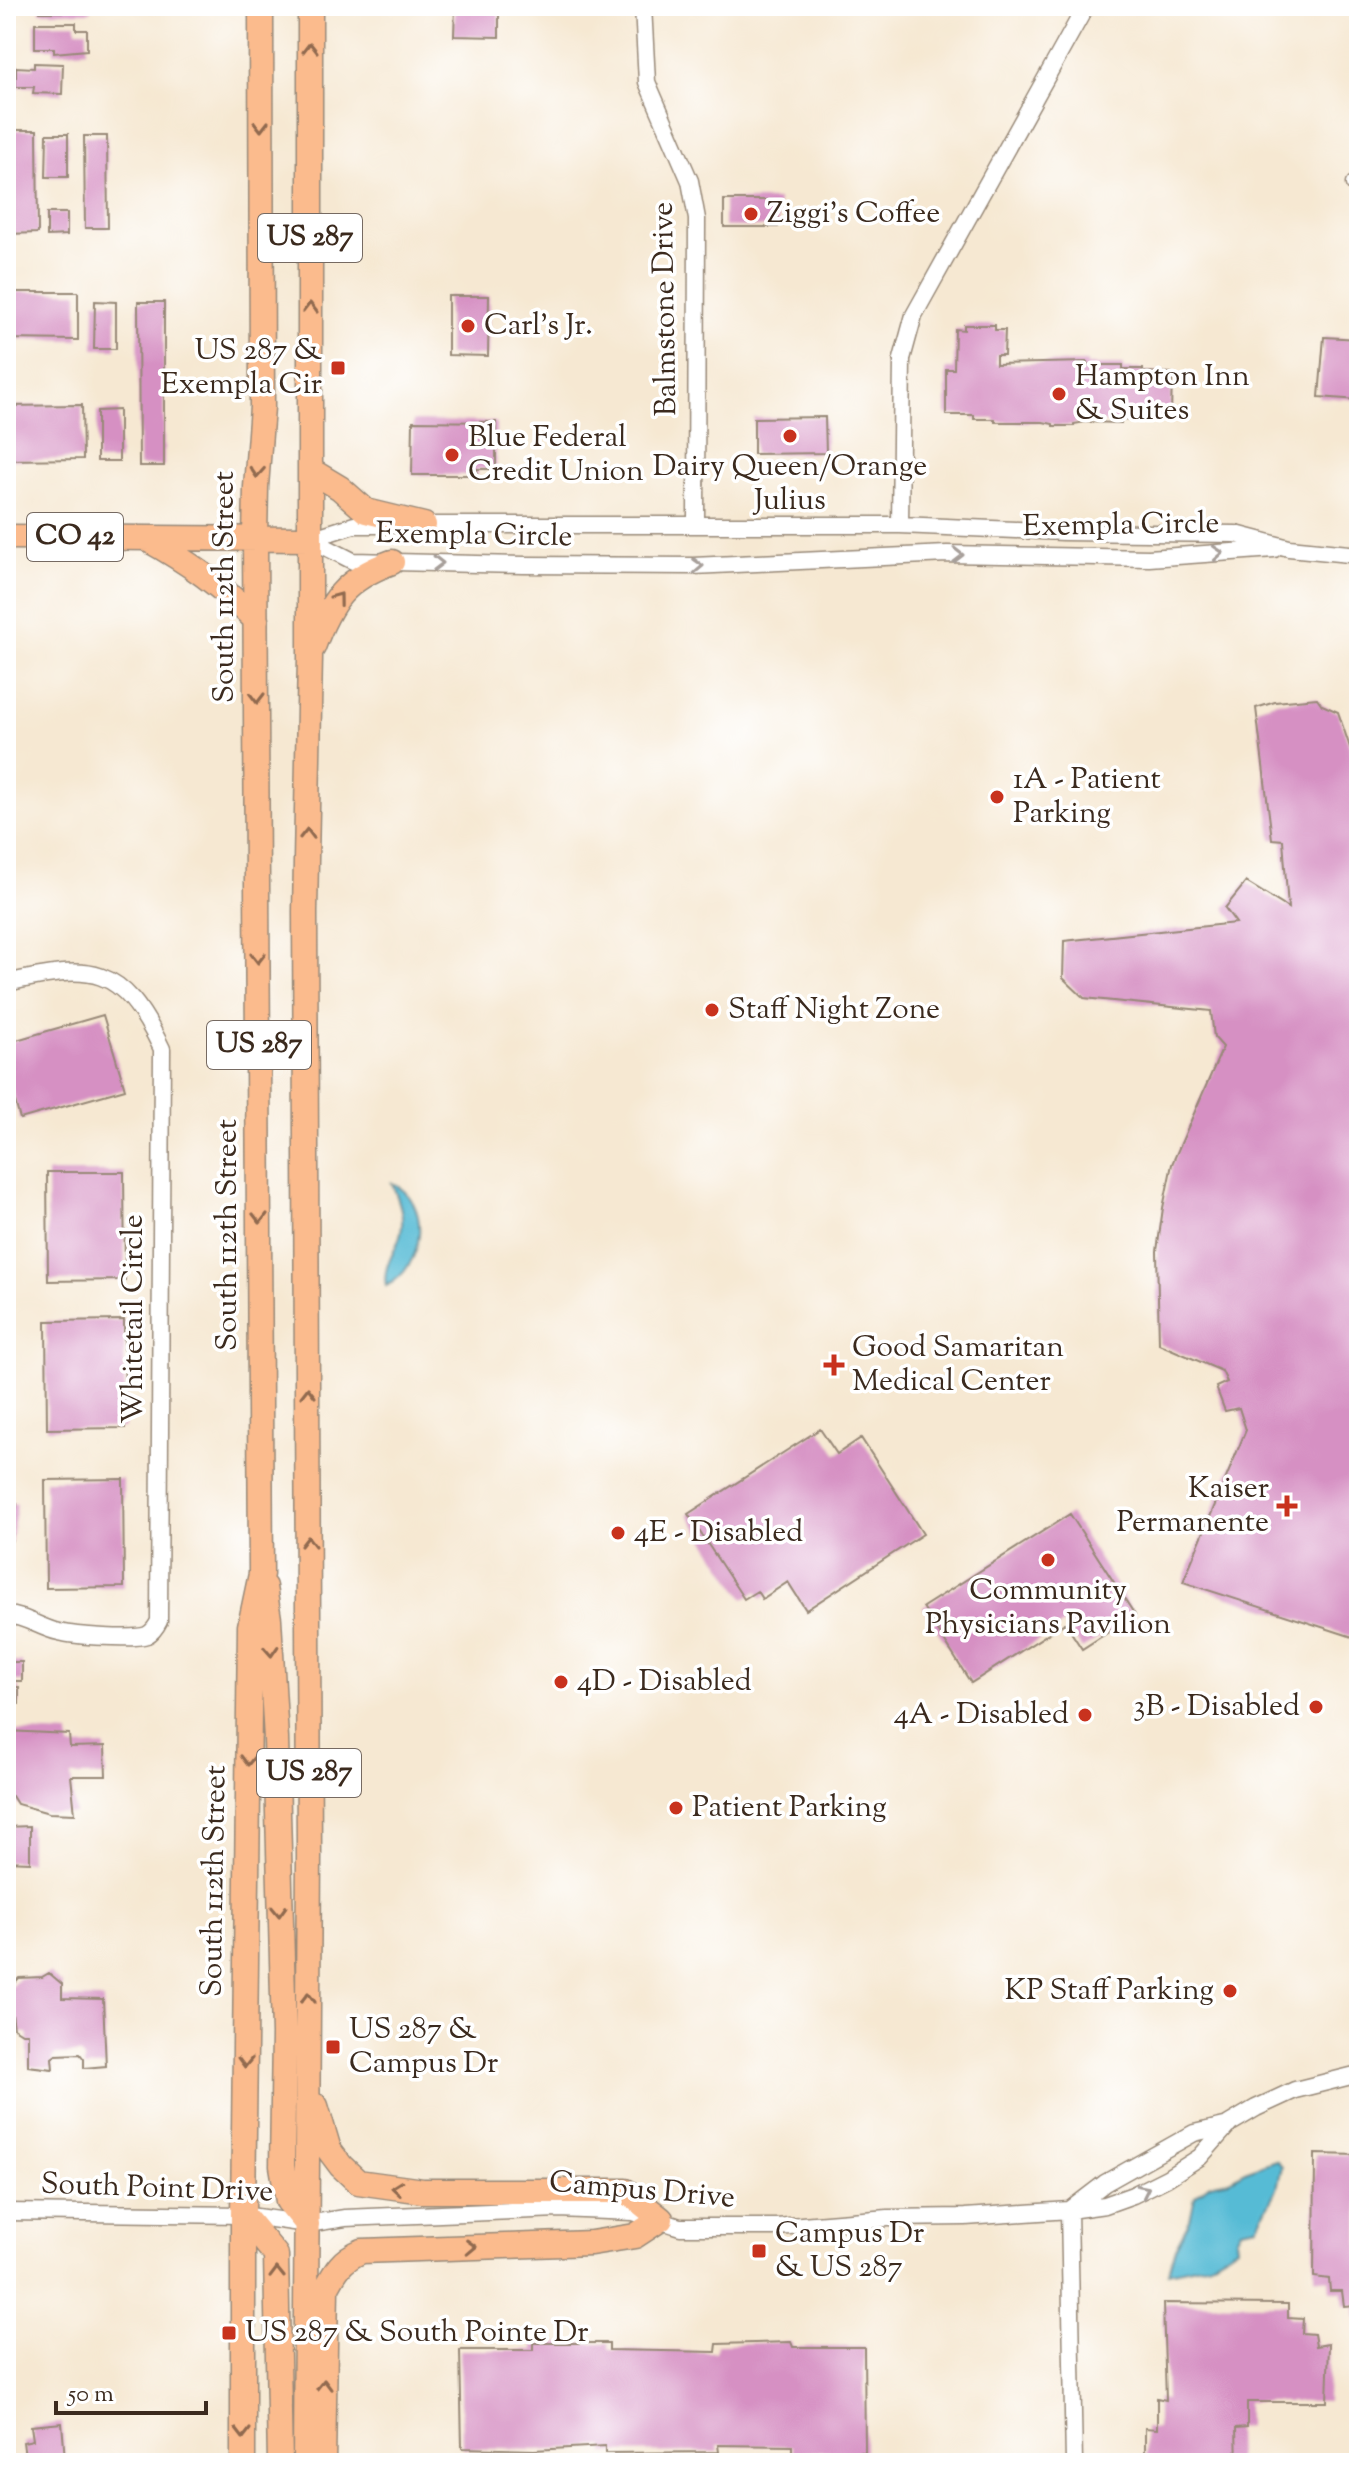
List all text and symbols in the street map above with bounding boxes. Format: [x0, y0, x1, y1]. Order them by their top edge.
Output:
one-way arrow [301, 41, 319, 54]
one-way arrow [252, 120, 270, 133]
place label: Ziggi's Coffee [767, 193, 940, 236]
street label: Balmstone Drive [643, 201, 689, 417]
marker: Ziggi's Coffee [742, 205, 760, 223]
road number: US 287 [258, 214, 362, 262]
one-way arrow [301, 301, 319, 314]
place label: Carl's Jr. [484, 305, 593, 348]
marker: Carl's Jr. [459, 317, 477, 335]
place label: US 287 & Exempla Cir [161, 330, 323, 407]
place label: Hampton Inn & Suites [1075, 356, 1250, 433]
marker: US 287 & Exempla Cir [329, 359, 347, 377]
marker: Hampton Inn & Suites [1050, 385, 1068, 403]
place label: Blue Federal Credit Union [468, 417, 644, 494]
marker: Dairy Queen/Orange Julius [781, 427, 799, 445]
marker: Blue Federal Credit Union [443, 446, 461, 464]
place label: Dairy Queen/Orange Julius [653, 446, 927, 523]
one-way arrow [249, 466, 266, 479]
street label: South 112th Street [204, 471, 247, 703]
street label: Exempla Circle [1022, 503, 1220, 549]
road number: CO 42 [27, 513, 123, 561]
street label: Exempla Circle [375, 513, 573, 559]
one-way arrow [1212, 545, 1225, 562]
one-way arrow [952, 546, 965, 563]
one-way arrow [432, 555, 445, 572]
one-way arrow [692, 557, 705, 574]
one-way arrow [329, 592, 343, 607]
one-way arrow [248, 692, 265, 705]
place label: 1A - Patient Parking [1013, 759, 1161, 836]
marker: 1A - Patient Parking [988, 788, 1006, 806]
one-way arrow [298, 827, 315, 840]
one-way arrow [249, 952, 267, 965]
place label: Staff Night Zone [728, 989, 940, 1032]
marker: Staff Night Zone [703, 1001, 721, 1019]
road number: US 287 [207, 1021, 311, 1069]
street label: South 112th Street [207, 1119, 250, 1351]
one-way arrow [251, 1212, 269, 1225]
street label: Whitetail Circle [113, 1214, 156, 1424]
place label: Good Samaritan Medical Center [852, 1327, 1064, 1404]
marker: Good Samaritan Medical Center [823, 1354, 845, 1376]
one-way arrow [299, 1386, 316, 1399]
place label: Kaiser Permanente [1116, 1468, 1269, 1545]
marker: Kaiser Permanente [1276, 1495, 1298, 1517]
place label: 4E - Disabled [634, 1512, 803, 1555]
marker: 4E - Disabled [609, 1524, 627, 1542]
one-way arrow [299, 1535, 317, 1548]
marker: Community Physicians Pavilion [1039, 1551, 1057, 1569]
place label: Community Physicians Pavilion [925, 1570, 1171, 1647]
one-way arrow [262, 1645, 279, 1658]
place label: 4D - Disabled [577, 1661, 752, 1704]
marker: 4D - Disabled [552, 1673, 570, 1691]
place label: 3B - Disabled [1133, 1686, 1300, 1729]
place label: 4A - Disabled [894, 1694, 1069, 1737]
marker: 3B - Disabled [1307, 1698, 1325, 1716]
marker: 4A - Disabled [1076, 1706, 1094, 1724]
road number: US 287 [257, 1749, 361, 1797]
one-way arrow [239, 1754, 257, 1767]
street label: South 112th Street [191, 1765, 239, 1997]
place label: Patient Parking [692, 1787, 887, 1830]
marker: Patient Parking [667, 1799, 685, 1817]
one-way arrow [271, 1905, 288, 1918]
place label: KP Staff Parking [1004, 1970, 1214, 2013]
marker: KP Staff Parking [1221, 1982, 1239, 2000]
one-way arrow [299, 1991, 317, 2004]
place label: US 287 & Campus Dr [349, 2009, 498, 2086]
marker: US 287 & Campus Dr [324, 2038, 342, 2056]
one-way arrow [236, 2056, 254, 2069]
street label: Campus Drive [547, 2161, 737, 2221]
street label: South Point Drive [40, 2163, 274, 2215]
one-way arrow [390, 2179, 403, 2196]
one-way arrow [1136, 2184, 1151, 2199]
place label: Campus Dr & US 287 [775, 2213, 924, 2290]
one-way arrow [465, 2239, 478, 2256]
marker: Campus Dr & US 287 [750, 2242, 768, 2260]
one-way arrow [268, 2266, 285, 2279]
place label: US 287 & South Pointe Dr [245, 2312, 588, 2355]
marker: US 287 & South Pointe Dr [220, 2324, 238, 2342]
scale bar [56, 2365, 206, 2415]
text: 50 m [66, 2378, 114, 2412]
one-way arrow [315, 2378, 333, 2391]
one-way arrow [234, 2427, 252, 2440]

